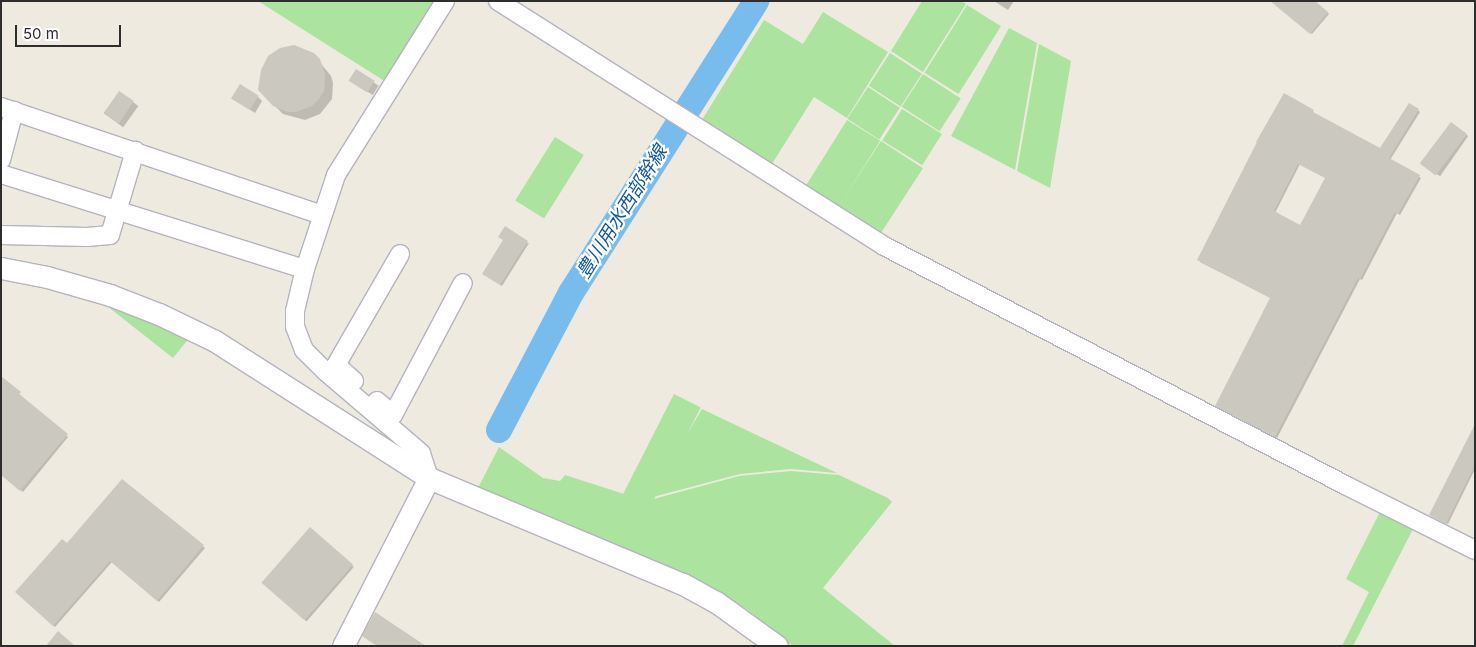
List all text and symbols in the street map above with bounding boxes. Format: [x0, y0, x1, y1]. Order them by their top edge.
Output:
scale bar [18, 15, 124, 47]
text: 50 m [23, 24, 59, 43]
water label: 豊川用水西部幹線 [572, 142, 672, 282]

